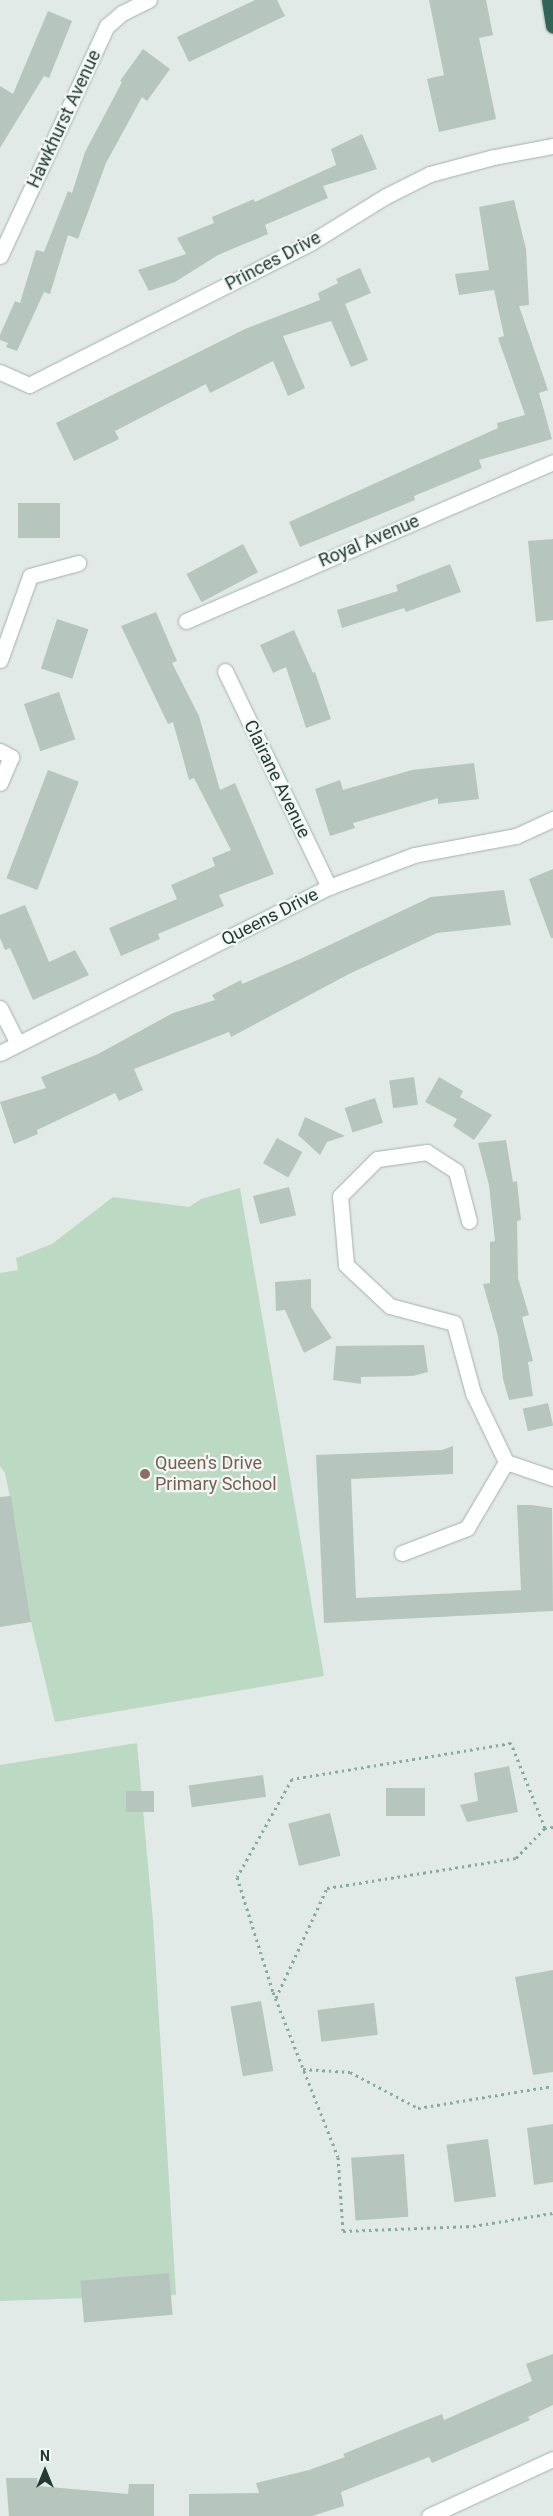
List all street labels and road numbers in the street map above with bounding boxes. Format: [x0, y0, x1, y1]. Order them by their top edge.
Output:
street label: Hawkhurst Avenue [23, 47, 105, 191]
street label: Princes Drive [222, 227, 324, 295]
street label: Royal Avenue [315, 510, 423, 572]
street label: Clairane Avenue [239, 716, 315, 842]
street label: Queens Drive [218, 883, 322, 951]

